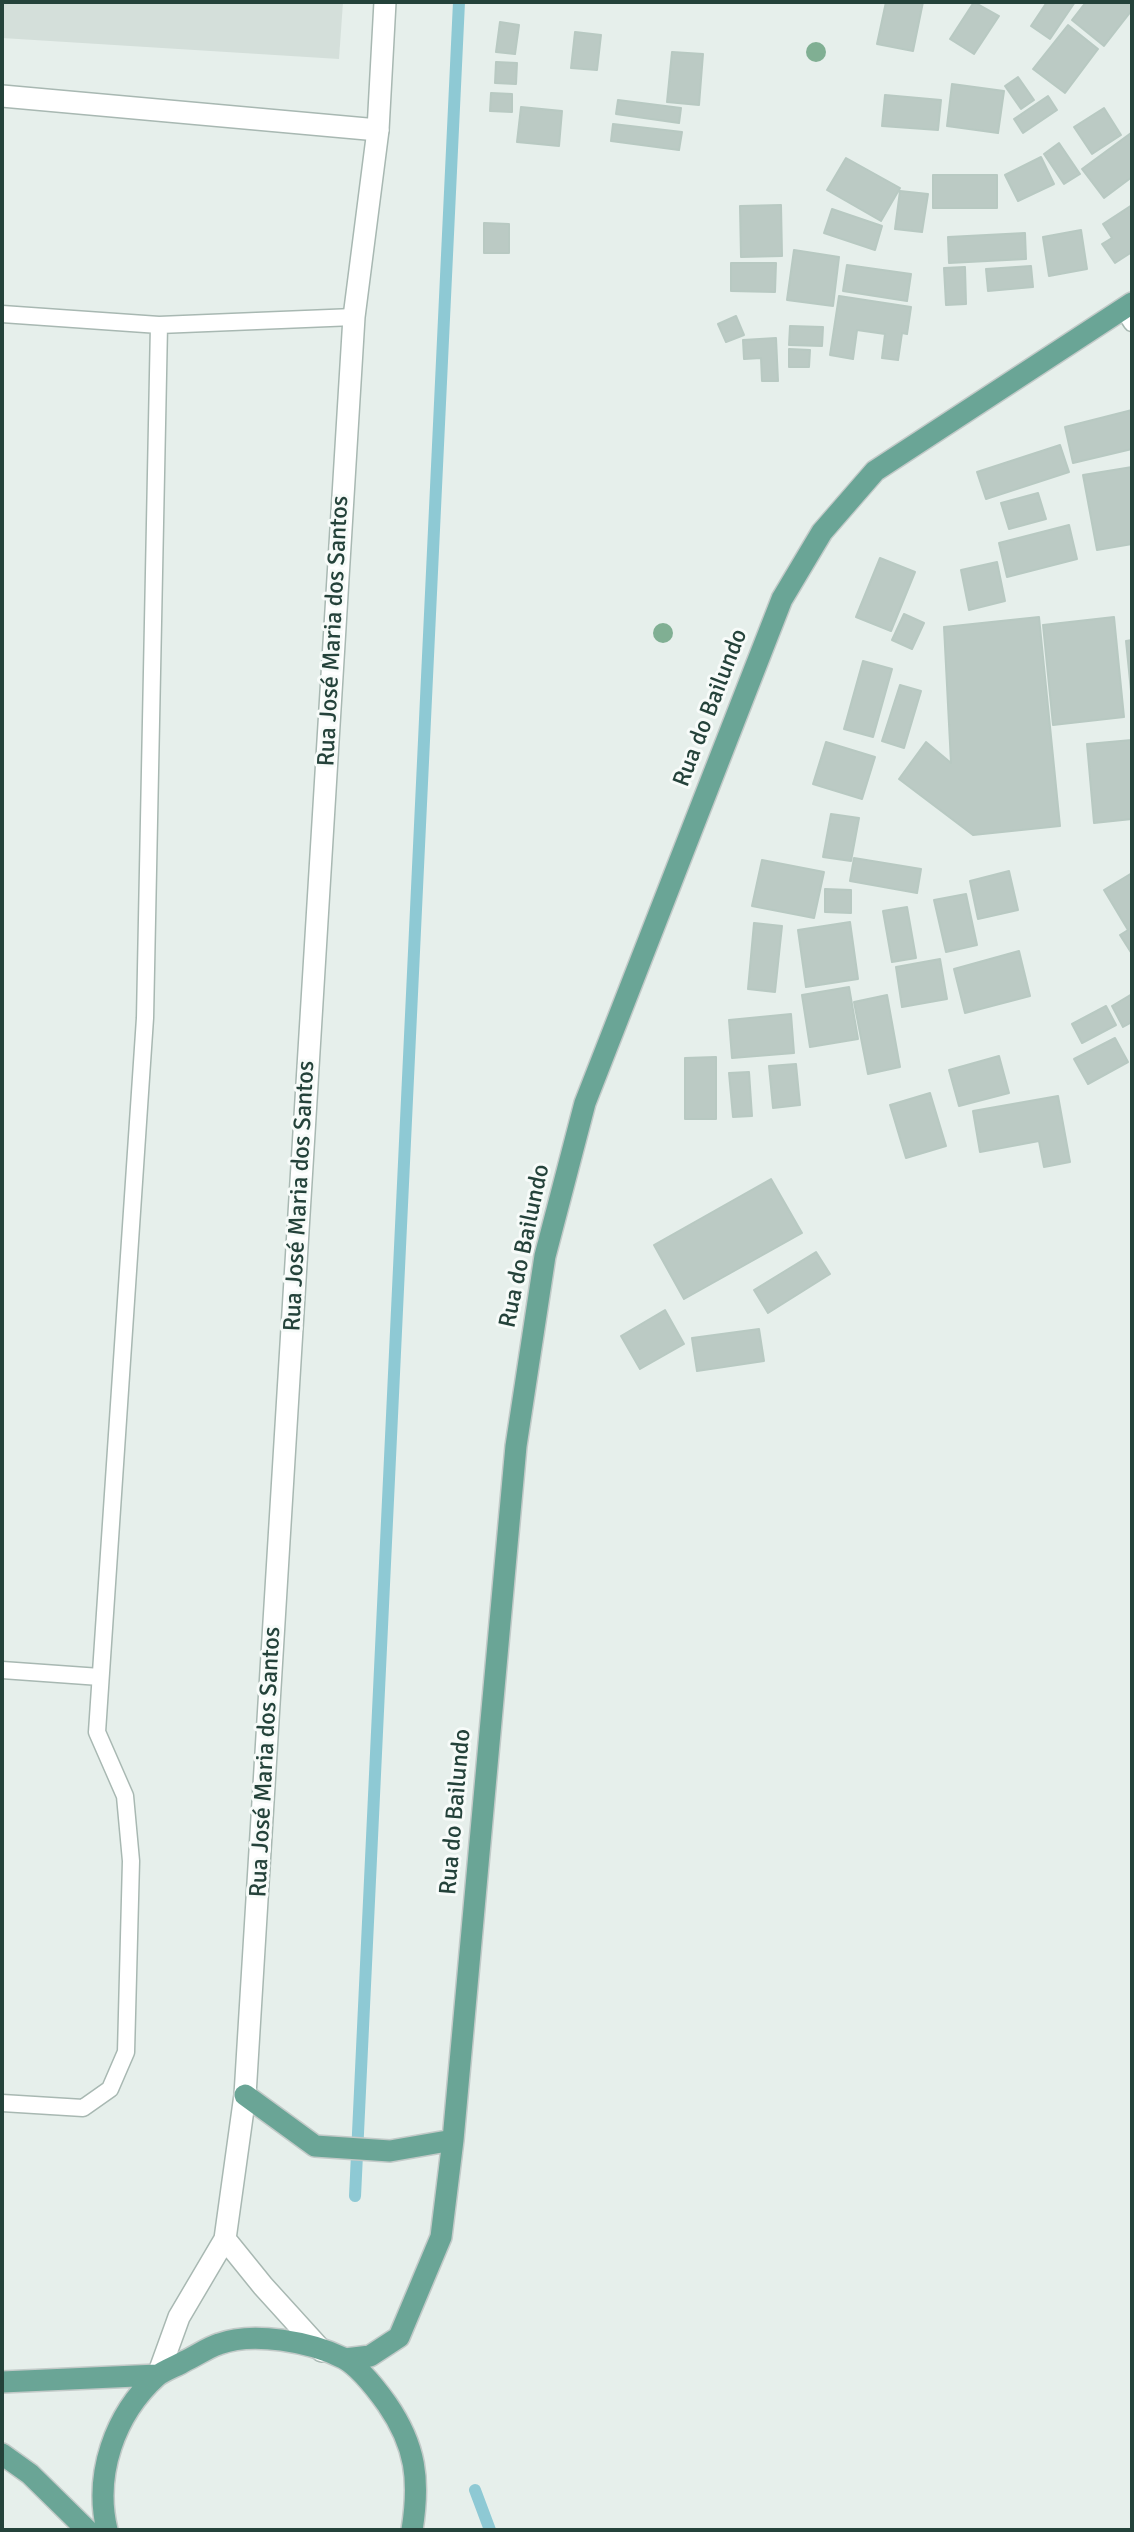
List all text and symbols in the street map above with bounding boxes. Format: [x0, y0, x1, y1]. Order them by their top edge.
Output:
street label: Rua José Maria dos Santos [313, 495, 355, 767]
street label: Rua do Bailundo [668, 625, 754, 791]
street label: Rua José Maria dos Santos [279, 1060, 321, 1332]
street label: Rua do Bailundo [494, 1162, 556, 1330]
street label: Rua José Maria dos Santos [245, 1626, 287, 1898]
street label: Rua do Bailundo [434, 1728, 478, 1896]

